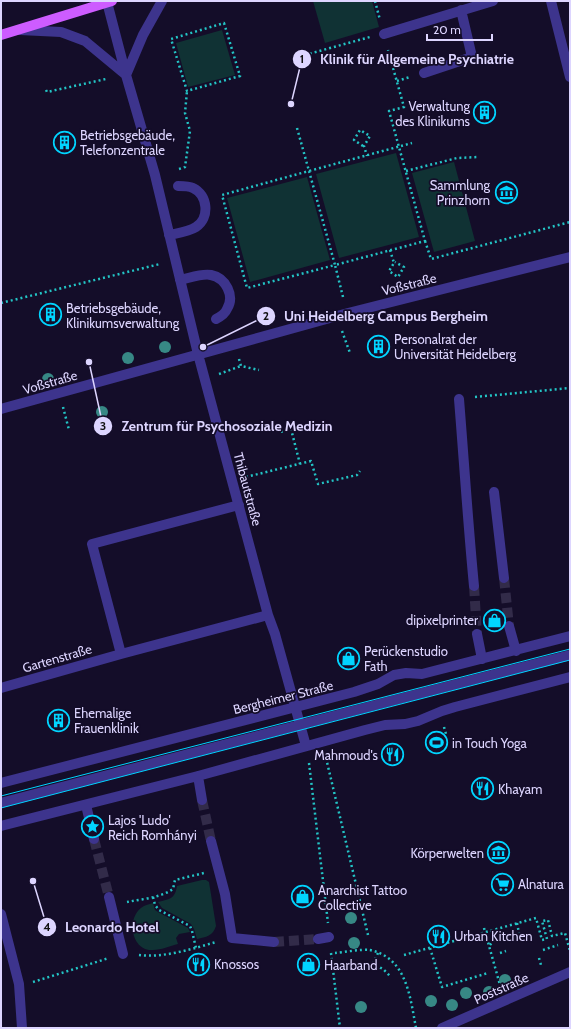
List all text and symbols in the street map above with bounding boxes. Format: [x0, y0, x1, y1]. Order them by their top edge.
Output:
scale bar [427, 16, 492, 42]
text: 20 m [433, 22, 461, 37]
callout: Klinik für Allgemeine Psychiatrie [292, 46, 521, 72]
text: Klinik für Allgemeine Psychiatrie [320, 50, 514, 68]
text: 1 [300, 51, 304, 66]
place label: Verwaltung des Klinikums [395, 98, 471, 129]
building icon: Verwaltung des Klinikums [472, 100, 498, 126]
place label: Betriebsgebäude, Telefonzentrale [80, 127, 175, 158]
building icon: Betriebsgebäude, Telefonzentrale [52, 129, 78, 155]
place label: Sammlung Prinzhorn [430, 177, 491, 208]
museum icon: Sammlung Prinzhorn [493, 179, 519, 205]
street label: Voßstraße [380, 269, 438, 299]
place label: Betriebsgebäude, Klinikumsverwaltung [66, 300, 180, 331]
building icon: Betriebsgebäude, Klinikumsverwaltung [37, 302, 63, 328]
callout: Uni Heidelberg Campus Bergheim [256, 303, 496, 329]
text: Uni Heidelberg Campus Bergheim [284, 307, 488, 325]
text: 2 [263, 308, 269, 323]
place label: Personalrat der Universität Heidelberg [394, 331, 516, 362]
building icon: Personalrat der Universität Heidelberg [365, 333, 391, 359]
street label: Voßstraße [21, 367, 79, 397]
callout: Zentrum für Psychosoziale Medizin [93, 413, 340, 439]
text: Zentrum für Psychosoziale Medizin [122, 417, 332, 435]
text: 3 [100, 418, 106, 433]
street label: Thibautstraße [231, 451, 266, 528]
shop icon: dipixelprinter [481, 607, 507, 633]
place label: dipixelprinter [406, 612, 479, 628]
street label: Gartenstraße [20, 640, 94, 676]
place label: Perückenstudio Fath [364, 643, 448, 674]
shop icon: Perückenstudio Fath [335, 645, 361, 671]
street label: Bergheimer Straße [231, 677, 335, 717]
place label: Ehemalige Frauenklinik [74, 705, 139, 736]
building icon: Ehemalige Frauenklinik [46, 707, 72, 733]
sports icon: in Touch Yoga [424, 730, 450, 756]
place label: in Touch Yoga [452, 735, 528, 751]
restaurant icon: Mahmoud's [380, 742, 406, 768]
place label: Mahmoud's [314, 747, 379, 763]
restaurant icon: Khayam [470, 776, 496, 802]
place label: Khayam [498, 781, 543, 797]
place label: Lajos 'Ludo' Reich Romhányi [108, 812, 197, 843]
place icon: Lajos 'Ludo' Reich Romhányi [80, 814, 106, 840]
museum icon: Körperwelten [486, 840, 512, 866]
place label: Körperwelten [411, 845, 484, 861]
supermarket icon: Alnatura [489, 871, 515, 897]
place label: Alnatura [518, 876, 565, 892]
place label: Anarchist Tattoo Collective [318, 882, 407, 913]
shop icon: Anarchist Tattoo Collective [289, 884, 315, 910]
callout: Leonardo Hotel [37, 914, 167, 940]
text: Leonardo Hotel [65, 918, 159, 936]
text: 4 [43, 919, 51, 934]
restaurant icon: Urban Kitchen [426, 923, 452, 949]
place label: Urban Kitchen [454, 928, 533, 944]
restaurant icon: Knossos [186, 951, 212, 977]
shop icon: Haarband [296, 952, 322, 978]
place label: Knossos [214, 956, 260, 972]
place label: Haarband [324, 957, 378, 973]
street label: Poststraße [471, 969, 531, 1007]

